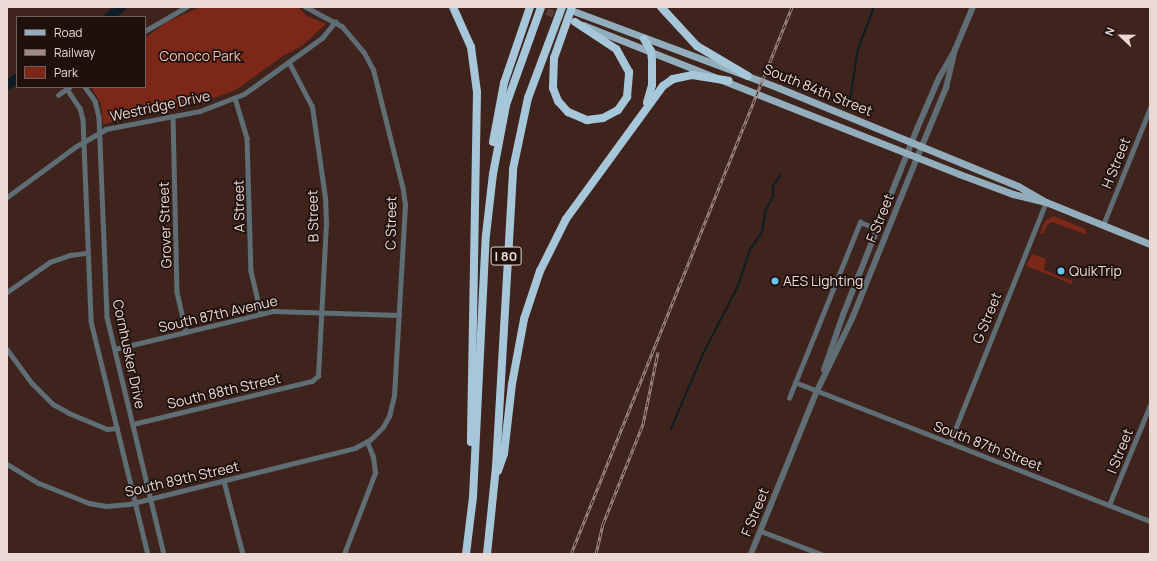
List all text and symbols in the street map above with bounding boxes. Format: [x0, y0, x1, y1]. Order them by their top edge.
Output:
legend [16, 16, 146, 88]
north arrow [1101, 16, 1141, 56]
text: Road [54, 24, 82, 41]
text: N [1101, 25, 1118, 38]
text: Railway [54, 44, 95, 61]
park label: Conoco Park [159, 48, 241, 64]
street label: South 84th Street [761, 60, 875, 120]
text: Park [54, 64, 78, 81]
street label: Westridge Drive [108, 87, 212, 125]
street label: H Street [1098, 135, 1134, 191]
street label: A Street [230, 179, 248, 233]
street label: Grover Street [155, 181, 175, 269]
street label: B Street [304, 190, 322, 242]
street label: F Street [863, 191, 897, 245]
street label: C Street [382, 196, 400, 250]
road number: I 80 [490, 245, 522, 267]
place label: QuikTrip [1069, 263, 1122, 279]
marker: QuikTrip [1056, 266, 1066, 276]
place label: AES Lighting [783, 273, 863, 289]
marker: AES Lighting [770, 276, 780, 286]
street label: G Street [969, 290, 1005, 346]
street label: South 87th Avenue [157, 292, 279, 336]
street label: Cornhusker Drive [109, 298, 149, 410]
street label: South 88th Street [166, 370, 282, 412]
street label: South 87th Street [931, 418, 1045, 474]
street label: I Street [1103, 426, 1137, 476]
street label: South 89th Street [123, 458, 241, 500]
street label: F Street [738, 485, 772, 539]

